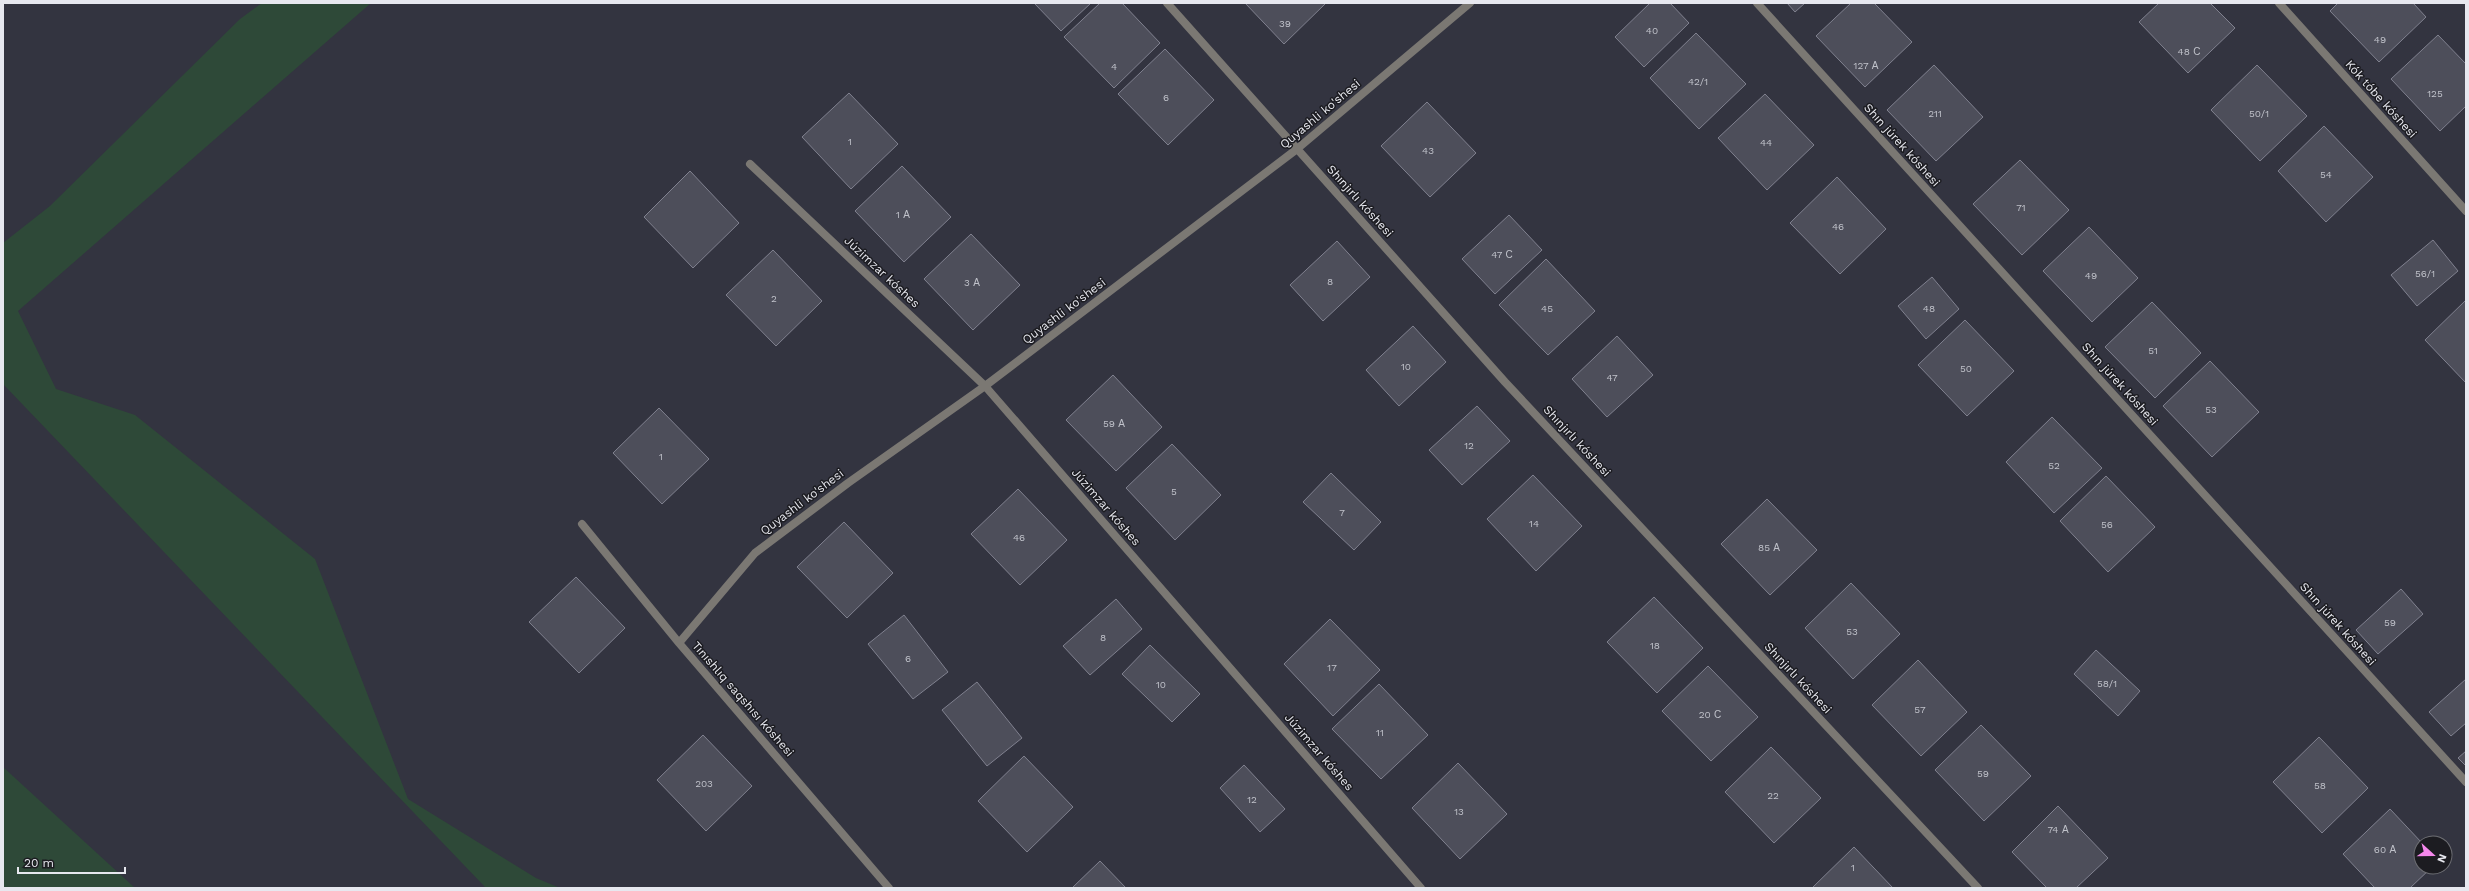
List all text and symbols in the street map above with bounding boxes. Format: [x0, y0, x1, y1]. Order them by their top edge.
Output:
house number: 39 [1279, 18, 1291, 29]
house number: 40 [1646, 25, 1658, 36]
house number: 49 [2374, 34, 2386, 45]
house number: 48 С [2178, 46, 2200, 57]
street label: Kók tóbe kóshesi [2342, 57, 2420, 141]
house number: 127 А [1854, 60, 1879, 71]
house number: 4 [1111, 61, 1117, 72]
street label: Quyashli ko'shesi [1277, 76, 1363, 152]
house number: 42/1 [1688, 76, 1708, 87]
house number: 125 [2427, 88, 2443, 99]
house number: 6 [1163, 92, 1169, 103]
street label: Shın júrek kóshesi [1861, 101, 1943, 189]
house number: 211 [1928, 108, 1942, 119]
house number: 50/1 [2249, 108, 2269, 119]
house number: 1 [848, 136, 852, 147]
house number: 44 [1760, 137, 1772, 148]
house number: 43 [1422, 145, 1434, 156]
street label: Shınjırlı kóshesi [1324, 162, 1396, 240]
house number: 54 [2320, 169, 2332, 180]
house number: 71 [2016, 202, 2026, 213]
house number: 1 А [896, 209, 910, 220]
house number: 46 [1832, 221, 1844, 232]
street label: Júzimzar kóshes [841, 234, 923, 310]
house number: 47 С [1491, 249, 1513, 260]
house number: 56/1 [2415, 268, 2435, 279]
house number: 49 [2085, 270, 2097, 281]
street label: Quyashli ko'shesi [1020, 275, 1108, 347]
house number: 8 [1327, 276, 1333, 287]
house number: 3 А [964, 277, 980, 288]
house number: 2 [771, 293, 777, 304]
house number: 45 [1541, 303, 1553, 314]
house number: 48 [1923, 303, 1935, 314]
street label: Shın júrek kóshesi [2079, 340, 2161, 428]
house number: 51 [2148, 345, 2158, 356]
house number: 10 [1401, 361, 1411, 372]
house number: 50 [1960, 363, 1972, 374]
house number: 47 [1606, 372, 1618, 383]
street label: Shınjırlı kóshesi [1541, 403, 1613, 479]
house number: 53 [2205, 404, 2217, 415]
house number: 59 А [1103, 418, 1125, 429]
house number: 12 [1464, 440, 1474, 451]
house number: 1 [659, 451, 663, 462]
house number: 52 [2048, 460, 2060, 471]
street label: Júzimzar kóshes [1069, 465, 1143, 549]
street label: Quyashli ko'shesi [758, 466, 846, 538]
house number: 5 [1171, 486, 1177, 497]
house number: 7 [1339, 507, 1345, 518]
house number: 14 [1529, 518, 1539, 529]
house number: 56 [2101, 519, 2113, 530]
house number: 46 [1013, 532, 1025, 543]
house number: 85 А [1758, 542, 1780, 553]
street label: Shın júrek kóshesi [2297, 580, 2379, 668]
house number: 59 [2384, 617, 2396, 628]
house number: 53 [1846, 626, 1858, 637]
house number: 8 [1100, 632, 1106, 643]
street label: Tınıshlıq saqshısı kóshesi [689, 639, 797, 759]
house number: 18 [1650, 640, 1660, 651]
street label: Shınjırlı kóshesi [1762, 640, 1834, 716]
house number: 6 [905, 653, 911, 664]
house number: 17 [1327, 662, 1337, 673]
house number: 58/1 [2097, 678, 2117, 689]
house number: 10 [1156, 679, 1166, 690]
house number: 57 [1914, 704, 1926, 715]
house number: 20 С [1699, 709, 1721, 720]
street label: Júzimzar kóshes [1282, 710, 1356, 794]
house number: 11 [1376, 727, 1384, 738]
house number: 59 [1977, 768, 1989, 779]
house number: 203 [695, 778, 713, 789]
house number: 58 [2314, 780, 2326, 791]
house number: 22 [1767, 790, 1779, 801]
house number: 12 [1247, 794, 1257, 805]
house number: 13 [1454, 806, 1464, 817]
house number: 74 А [2047, 824, 2069, 835]
north arrow [2413, 835, 2453, 875]
house number: 60 А [2374, 844, 2397, 855]
scale bar [18, 849, 125, 875]
text: N [2434, 852, 2449, 865]
text: 20 m [24, 856, 54, 870]
house number: 1 [1851, 862, 1855, 873]

